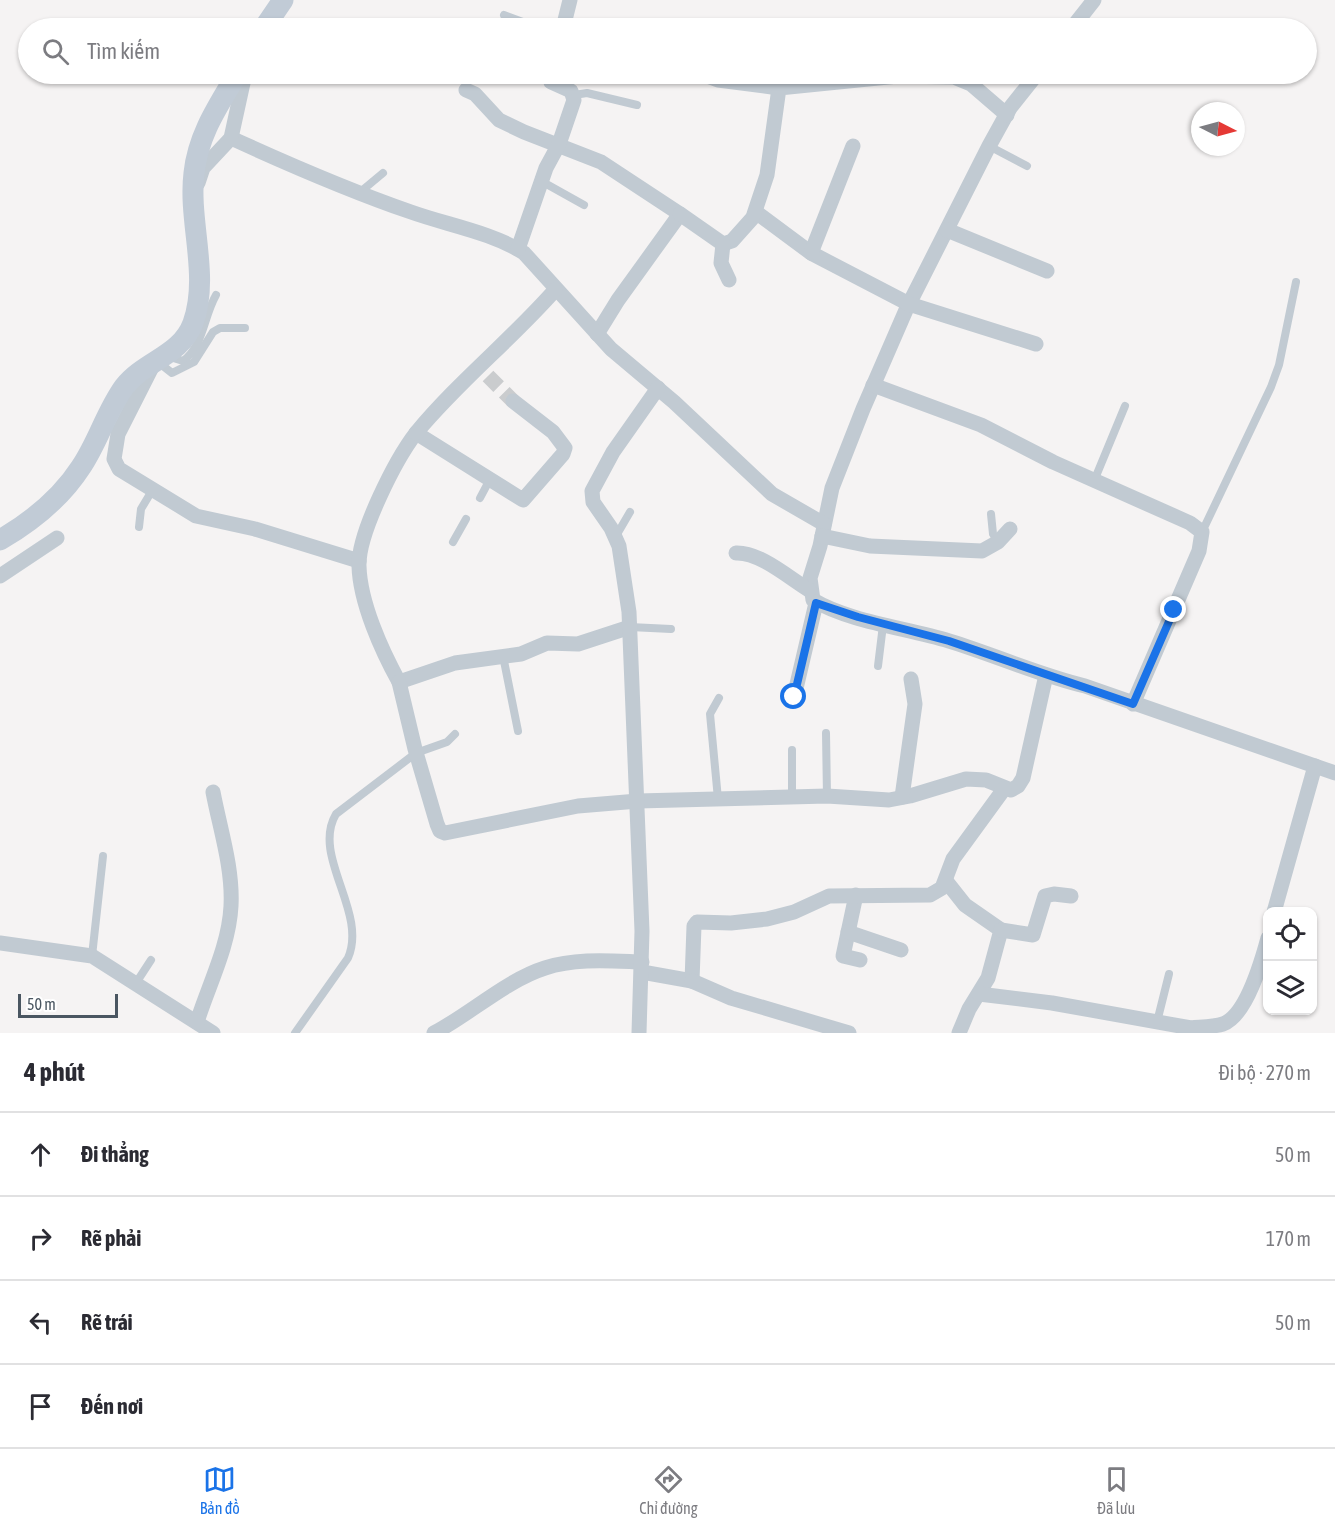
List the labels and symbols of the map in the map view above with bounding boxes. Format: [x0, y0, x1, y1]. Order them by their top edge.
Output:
north arrow [1191, 102, 1245, 156]
route end [1160, 596, 1186, 622]
route start [780, 683, 806, 709]
scale bar [18, 991, 118, 1018]

